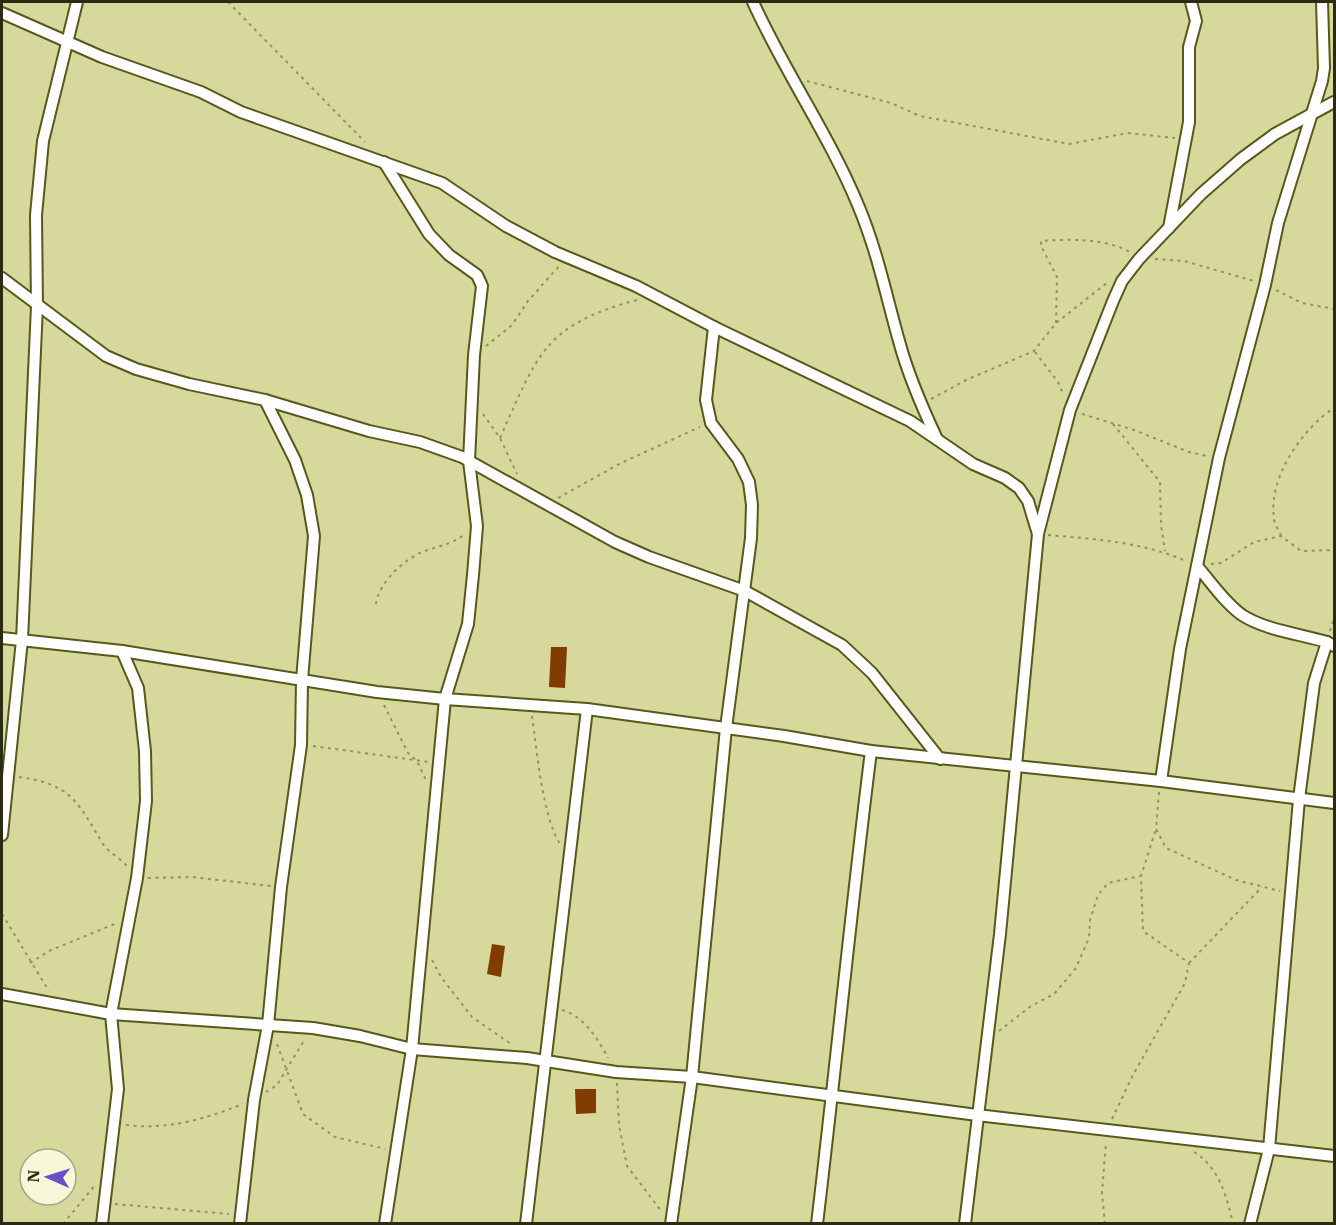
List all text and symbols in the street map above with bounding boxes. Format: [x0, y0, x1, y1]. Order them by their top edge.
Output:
north arrow [18, 1147, 78, 1207]
text: N [23, 1169, 43, 1183]

